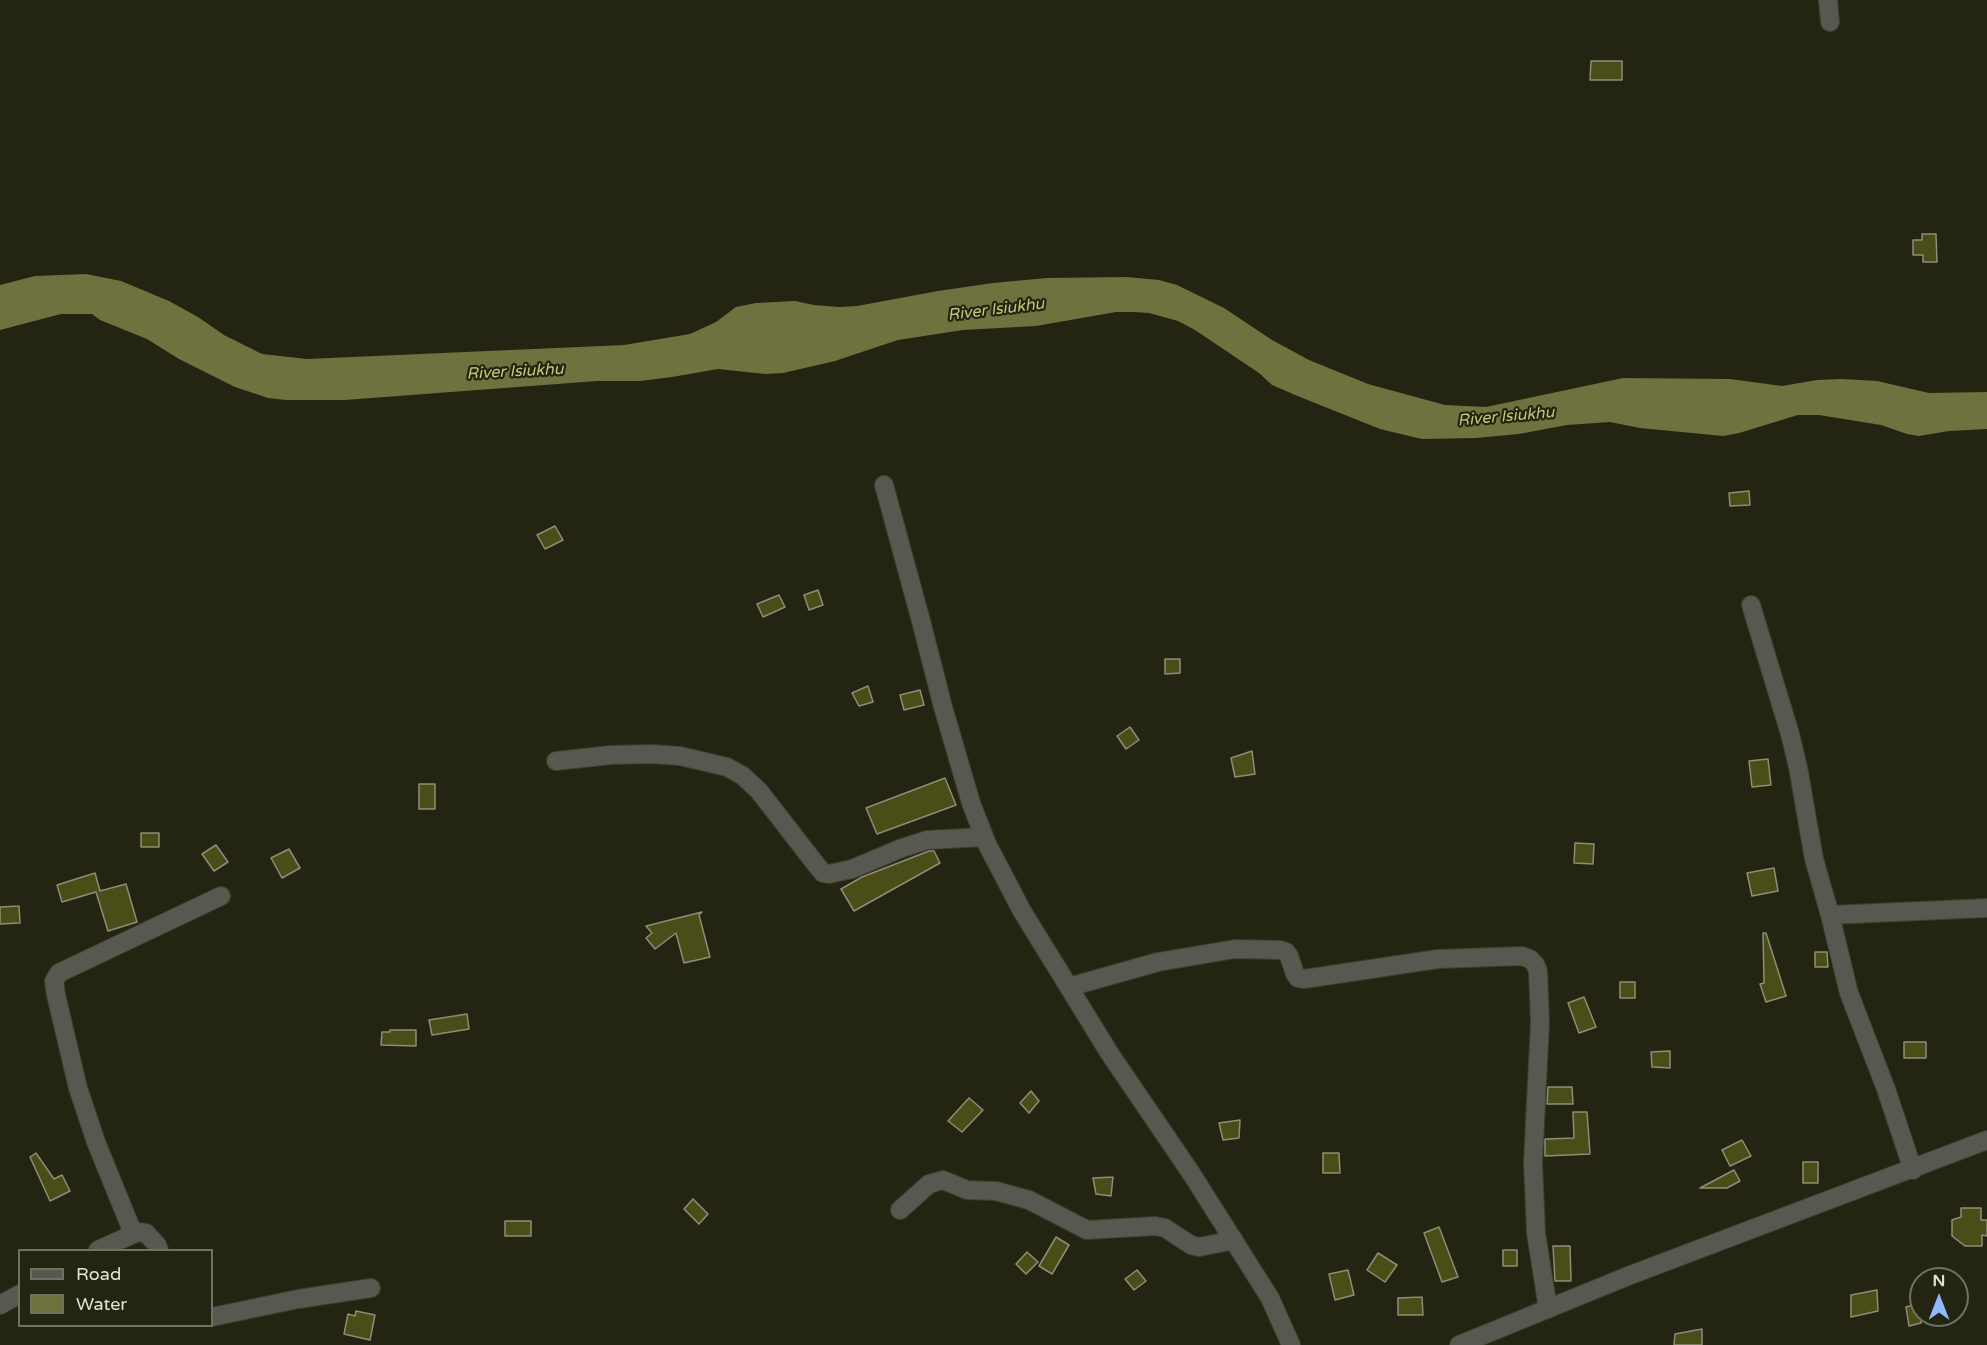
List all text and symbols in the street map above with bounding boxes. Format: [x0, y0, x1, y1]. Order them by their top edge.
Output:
water label: River Isiukhu [947, 295, 1045, 325]
water label: River Isiukhu [466, 360, 564, 384]
water label: River Isiukhu [1457, 403, 1555, 431]
legend [18, 1249, 213, 1327]
text: Road [76, 1263, 121, 1285]
north arrow [1909, 1267, 1969, 1327]
text: N [1933, 1271, 1945, 1291]
text: Water [76, 1293, 127, 1315]

